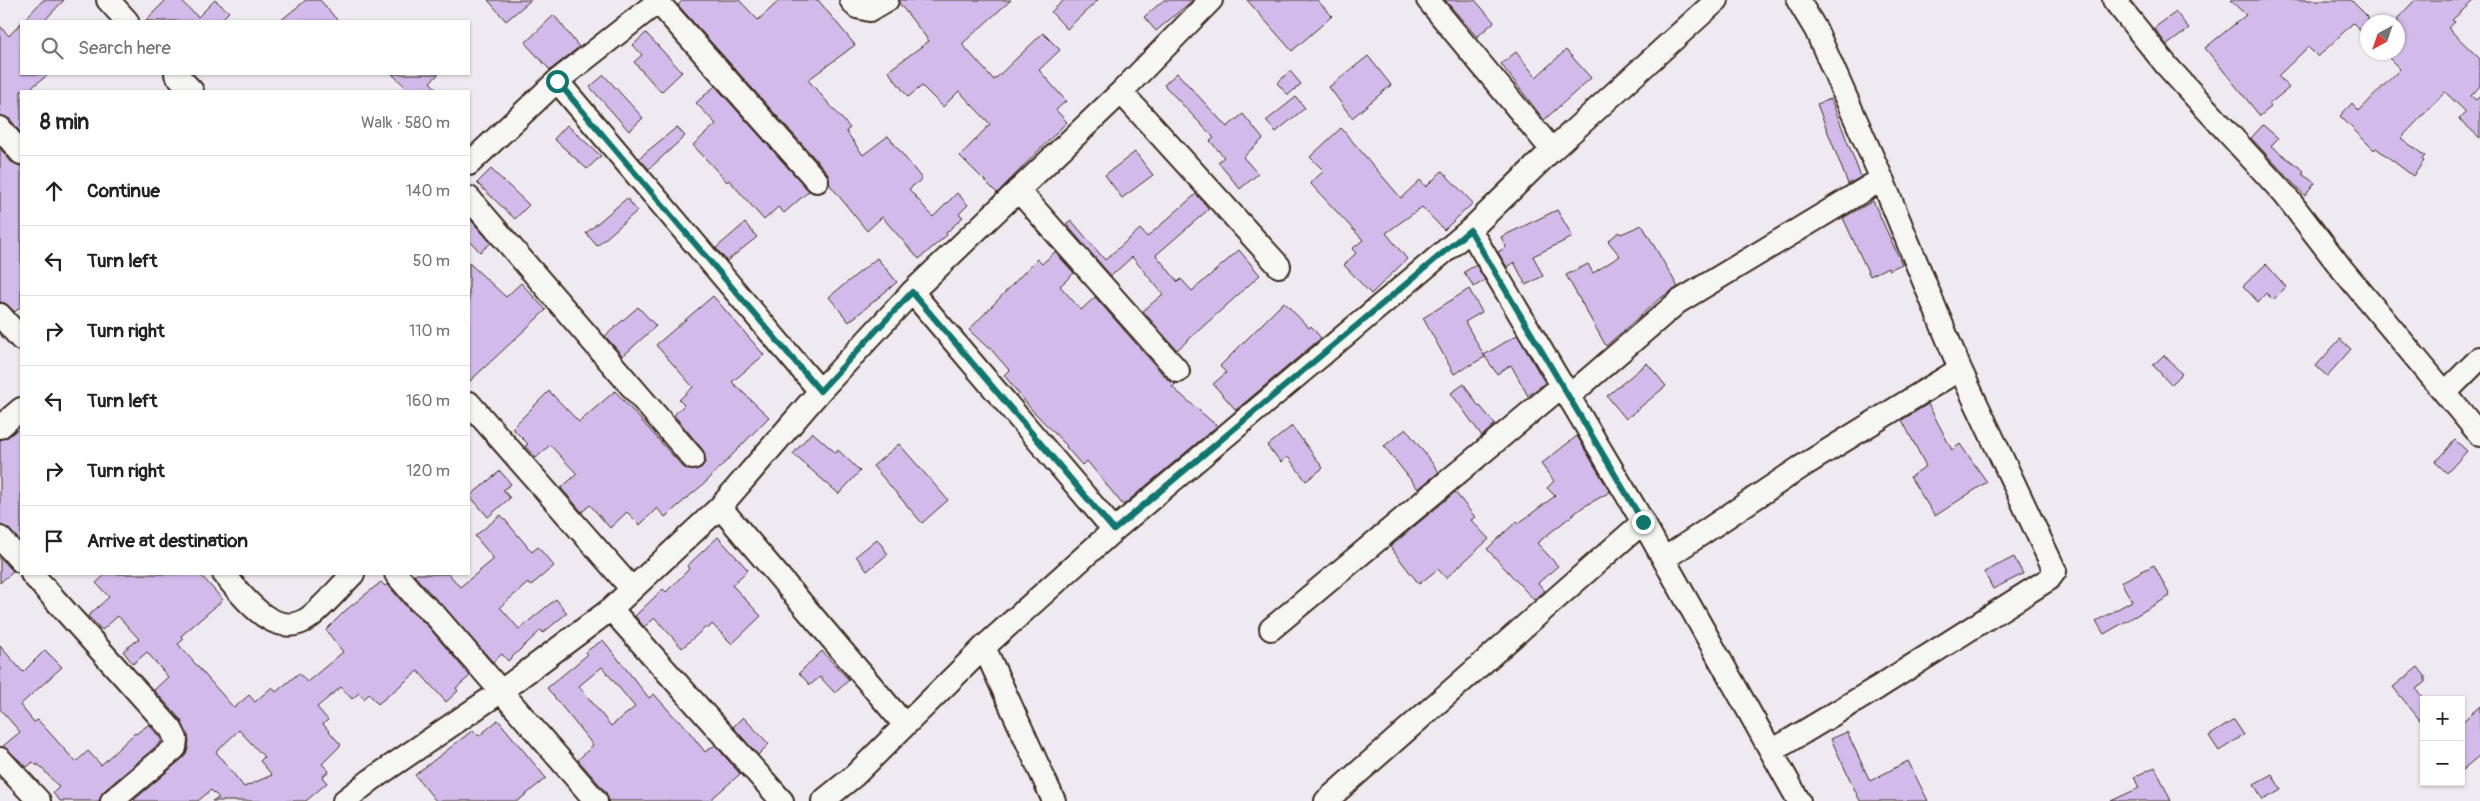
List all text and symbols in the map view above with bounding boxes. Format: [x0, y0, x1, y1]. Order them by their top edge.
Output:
north arrow [2360, 15, 2405, 60]
search box [20, 20, 470, 75]
icon: search [38, 34, 66, 62]
text: Search here [78, 36, 171, 60]
route start [546, 70, 569, 93]
text: 8 min [40, 109, 89, 136]
text: Walk · 580 m [361, 113, 450, 133]
icon: ahead [40, 177, 68, 205]
text: Continue [87, 179, 160, 203]
text: 140 m [406, 181, 450, 201]
icon: left [40, 247, 68, 275]
text: Turn left [87, 249, 157, 273]
text: 50 m [413, 251, 450, 271]
icon: right [40, 317, 68, 345]
text: Turn right [87, 319, 165, 343]
text: 110 m [409, 321, 450, 341]
icon: left [40, 387, 68, 415]
text: Turn left [87, 389, 157, 413]
text: 160 m [406, 391, 450, 411]
icon: right [40, 457, 68, 485]
text: Turn right [87, 459, 165, 483]
text: 120 m [406, 461, 450, 481]
route end [1632, 511, 1655, 534]
icon: arrive [40, 527, 68, 555]
text: Arrive at destination [87, 529, 248, 553]
map controls [2420, 696, 2465, 786]
button: + [2420, 696, 2465, 741]
button: − [2420, 741, 2465, 786]

